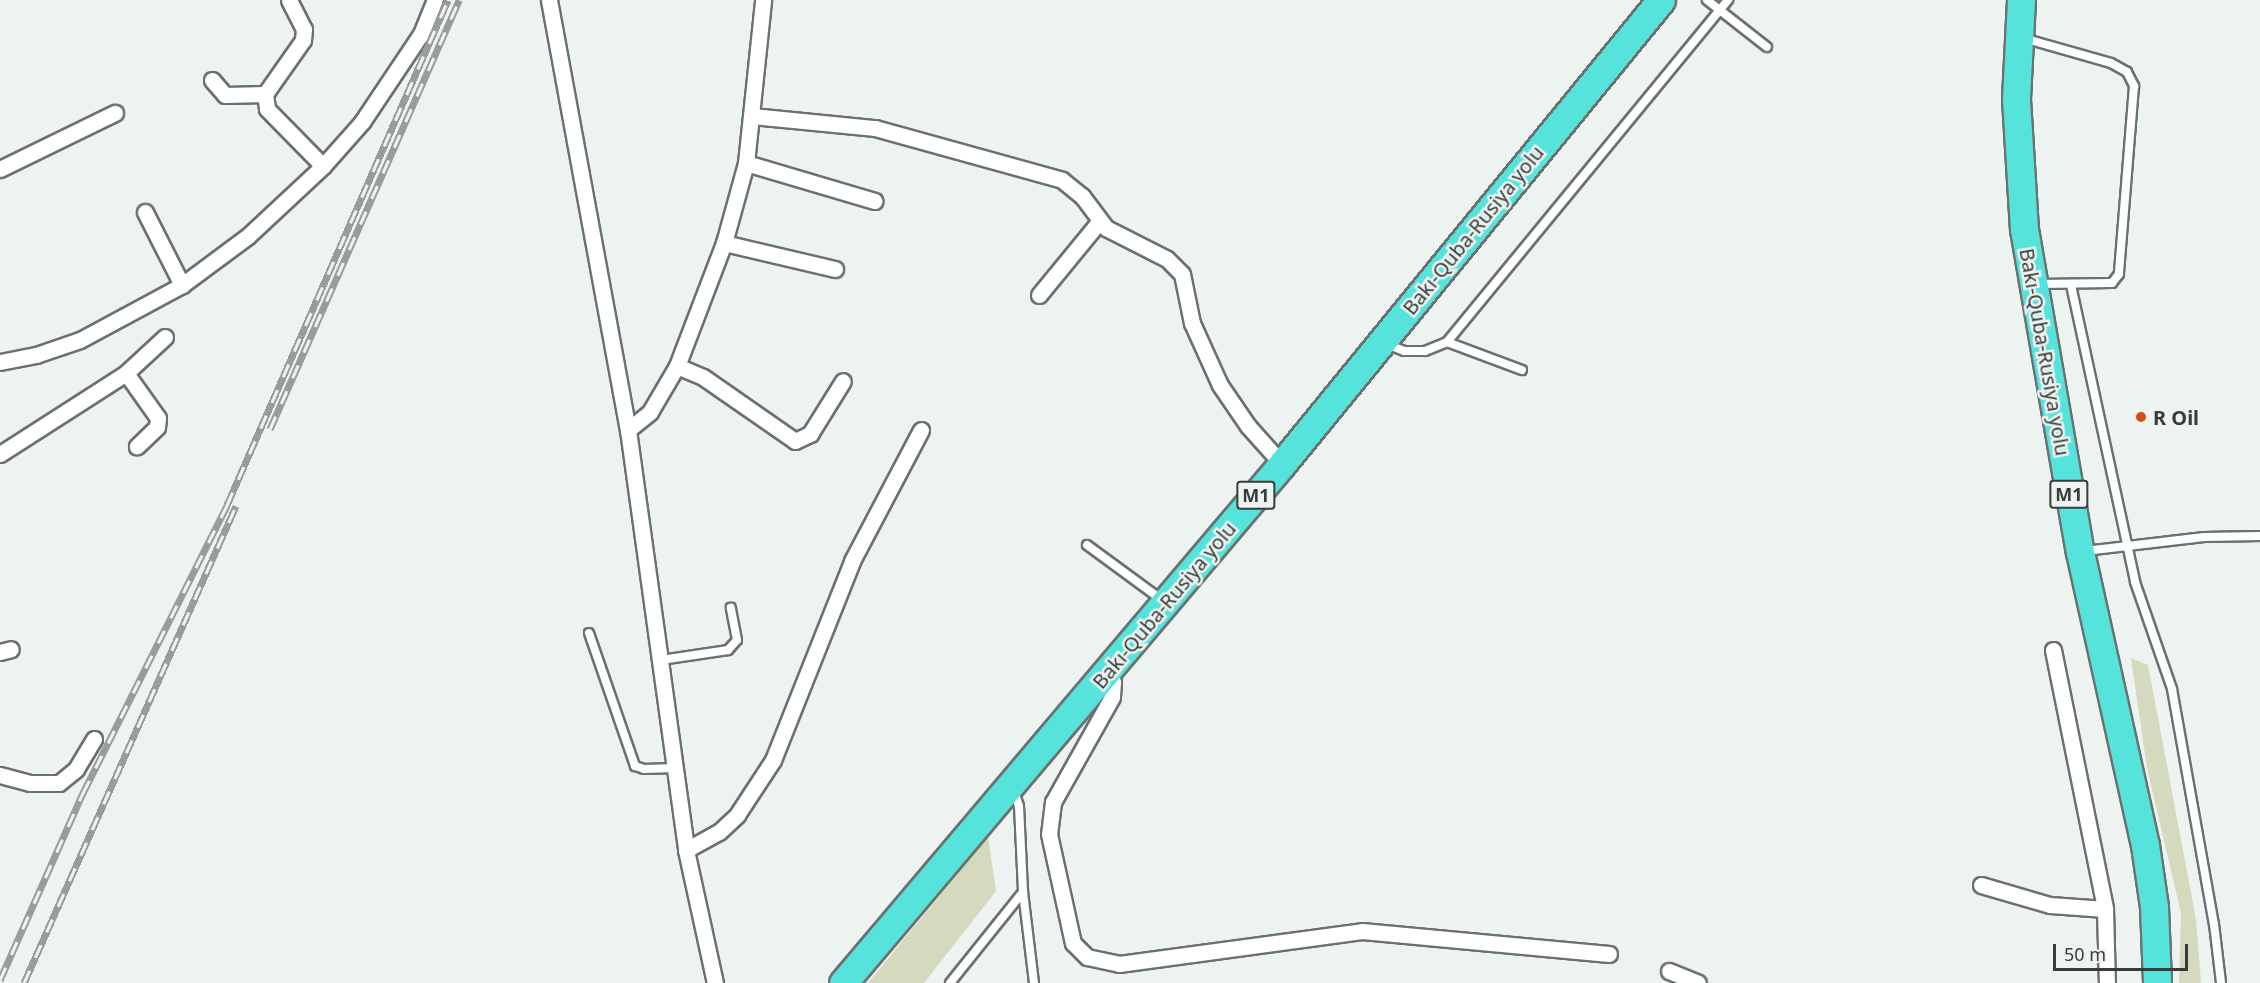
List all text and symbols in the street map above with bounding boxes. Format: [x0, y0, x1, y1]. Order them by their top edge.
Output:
street label: Bakı-Quba-Rusiya yolu [1397, 141, 1549, 319]
street label: Bakı-Quba-Rusiya yolu [2015, 246, 2075, 458]
place label: R Oil [2153, 405, 2199, 429]
marker: R Oil [2134, 410, 2148, 424]
road number: M1 [2048, 479, 2090, 509]
road number: M1 [1235, 480, 1277, 510]
street label: Bakı-Quba-Rusiya yolu [1087, 517, 1241, 693]
scale bar [2056, 932, 2191, 970]
text: 50 m [2064, 942, 2106, 966]

